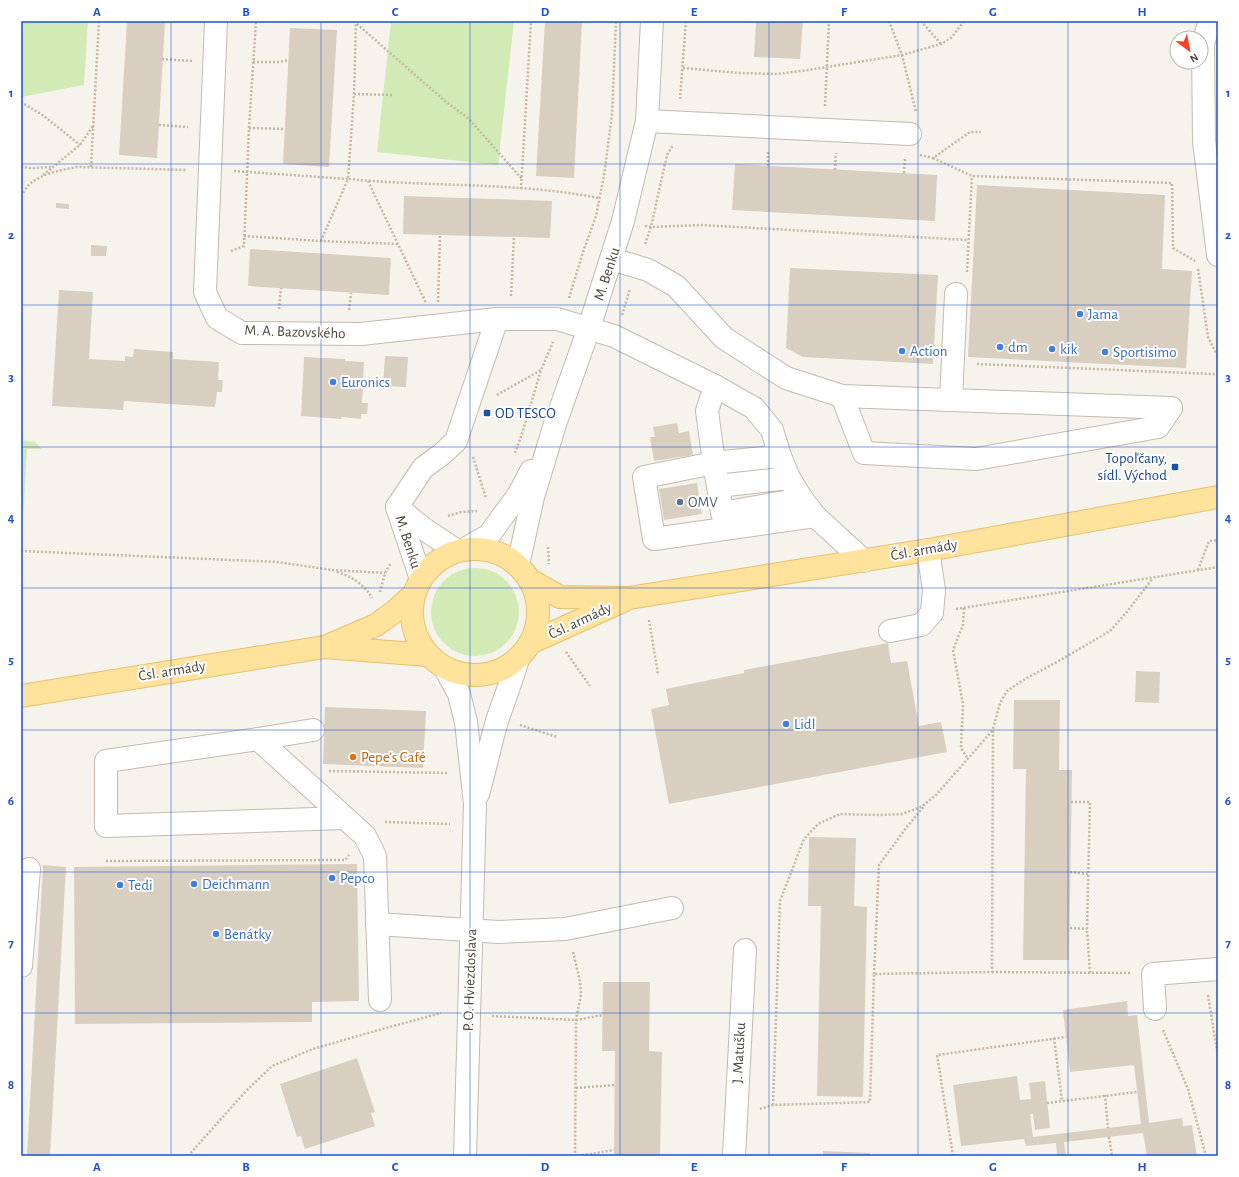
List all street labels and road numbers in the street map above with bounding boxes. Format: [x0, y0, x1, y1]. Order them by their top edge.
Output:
street label: M. Benku [591, 245, 623, 302]
street label: M. A. Bazovského [244, 323, 346, 341]
street label: M. Benku [392, 514, 424, 571]
street label: Čsl. armády [889, 536, 959, 563]
street label: Čsl. armády [546, 599, 614, 642]
street label: Čsl. armády [137, 657, 207, 684]
street label: P. O. Hviezdoslava [461, 928, 479, 1032]
street label: J. Matušku [730, 1022, 748, 1084]

